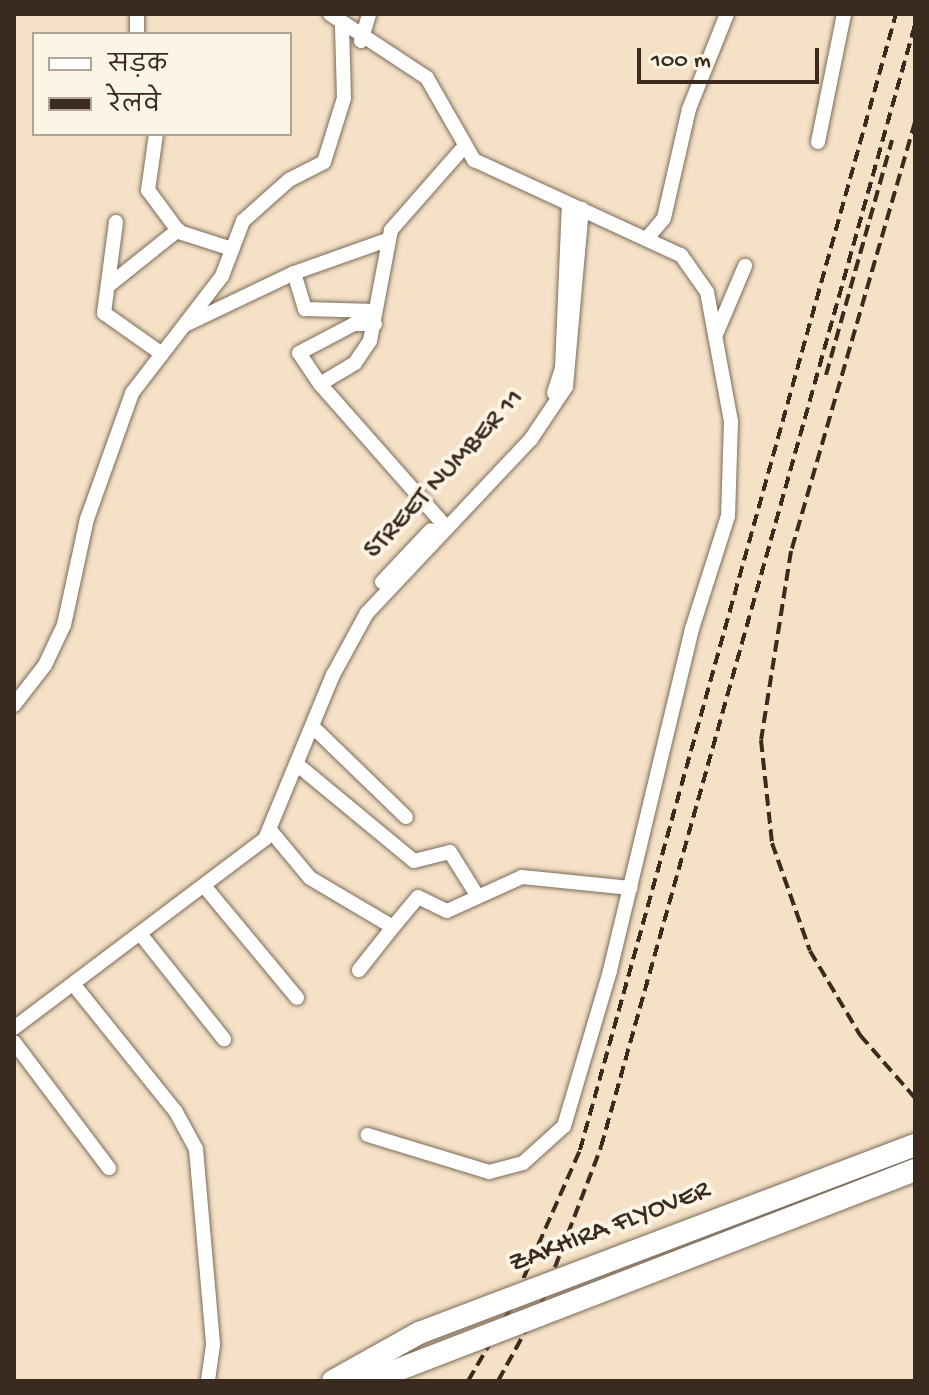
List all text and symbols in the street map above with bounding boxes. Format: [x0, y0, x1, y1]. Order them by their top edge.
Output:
legend [32, 32, 292, 136]
scale bar [641, 32, 823, 82]
text: 100 m [651, 47, 711, 76]
text: सड़क [108, 52, 167, 81]
text: रेलवे [108, 92, 161, 121]
street label: STREET NUMBER 11 [358, 383, 532, 567]
street label: ZAKHIRA FLYOVER [505, 1174, 715, 1282]

